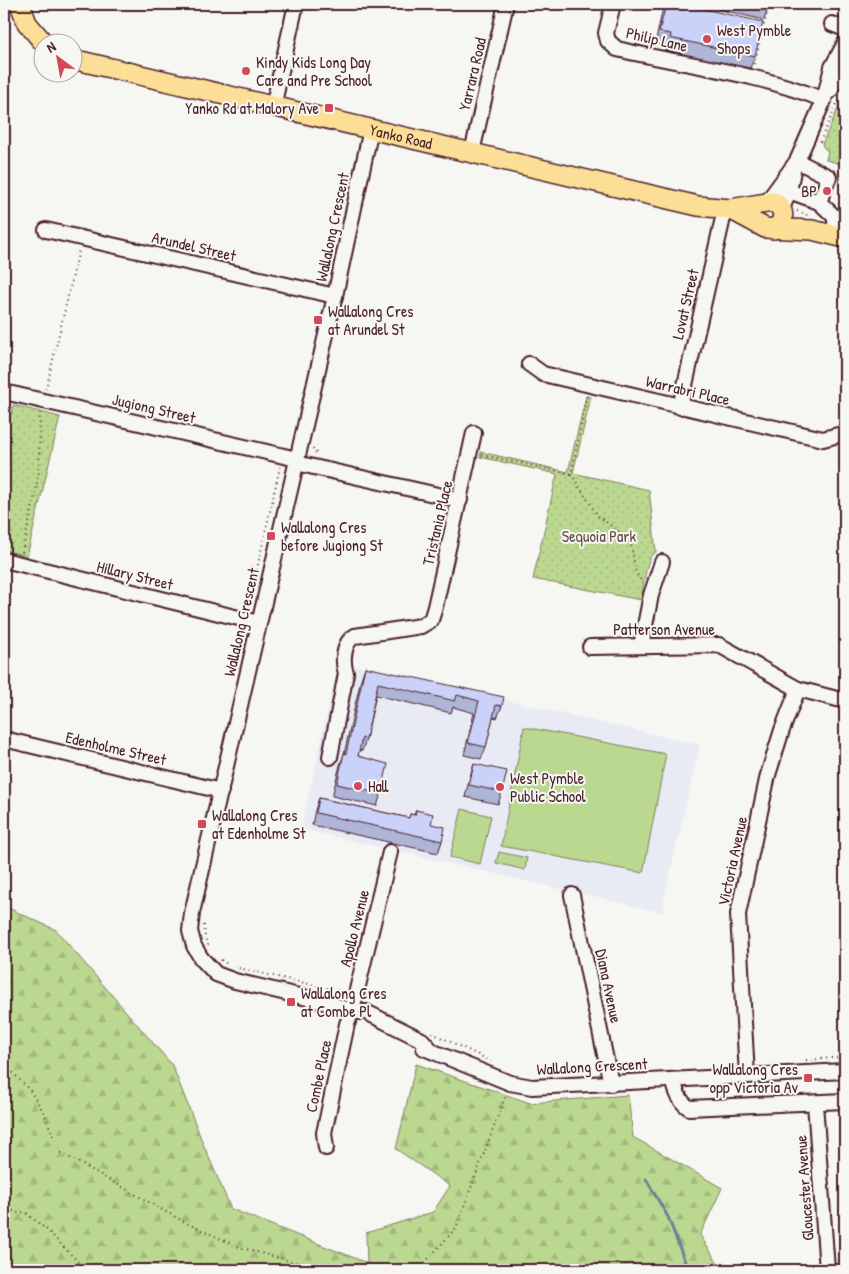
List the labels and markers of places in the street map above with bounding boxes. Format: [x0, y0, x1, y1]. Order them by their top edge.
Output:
place label: West Pymble Shops [717, 19, 792, 59]
marker: West Pymble Shops [701, 33, 713, 45]
place label: Kindy Kids Long Day Care and Pre School [256, 51, 373, 91]
marker: Kindy Kids Long Day Care and Pre School [240, 65, 252, 77]
place label: Yanko Rd at Malory Ave [185, 97, 320, 119]
marker: Yanko Rd at Malory Ave [323, 102, 335, 114]
place label: BP [801, 180, 817, 202]
marker: BP [821, 185, 833, 197]
place label: Wallalong Cres at Arundel St [328, 300, 414, 340]
marker: Wallalong Cres at Arundel St [312, 314, 324, 326]
place label: Wallalong Cres before Jugiong St [281, 516, 383, 556]
marker: Wallalong Cres before Jugiong St [265, 530, 277, 542]
place label: West Pymble Public School [510, 767, 587, 807]
place label: Hall [368, 775, 389, 797]
marker: Hall [352, 780, 364, 792]
marker: West Pymble Public School [494, 781, 506, 793]
place label: Wallalong Cres at Edenholme St [212, 804, 306, 844]
marker: Wallalong Cres at Edenholme St [196, 818, 208, 830]
place label: Wallalong Cres at Combe Pl [301, 982, 387, 1022]
marker: Wallalong Cres at Combe Pl [285, 996, 297, 1008]
place label: Wallalong Cres opp Victoria Av [710, 1058, 799, 1098]
marker: Wallalong Cres opp Victoria Av [802, 1072, 814, 1084]

